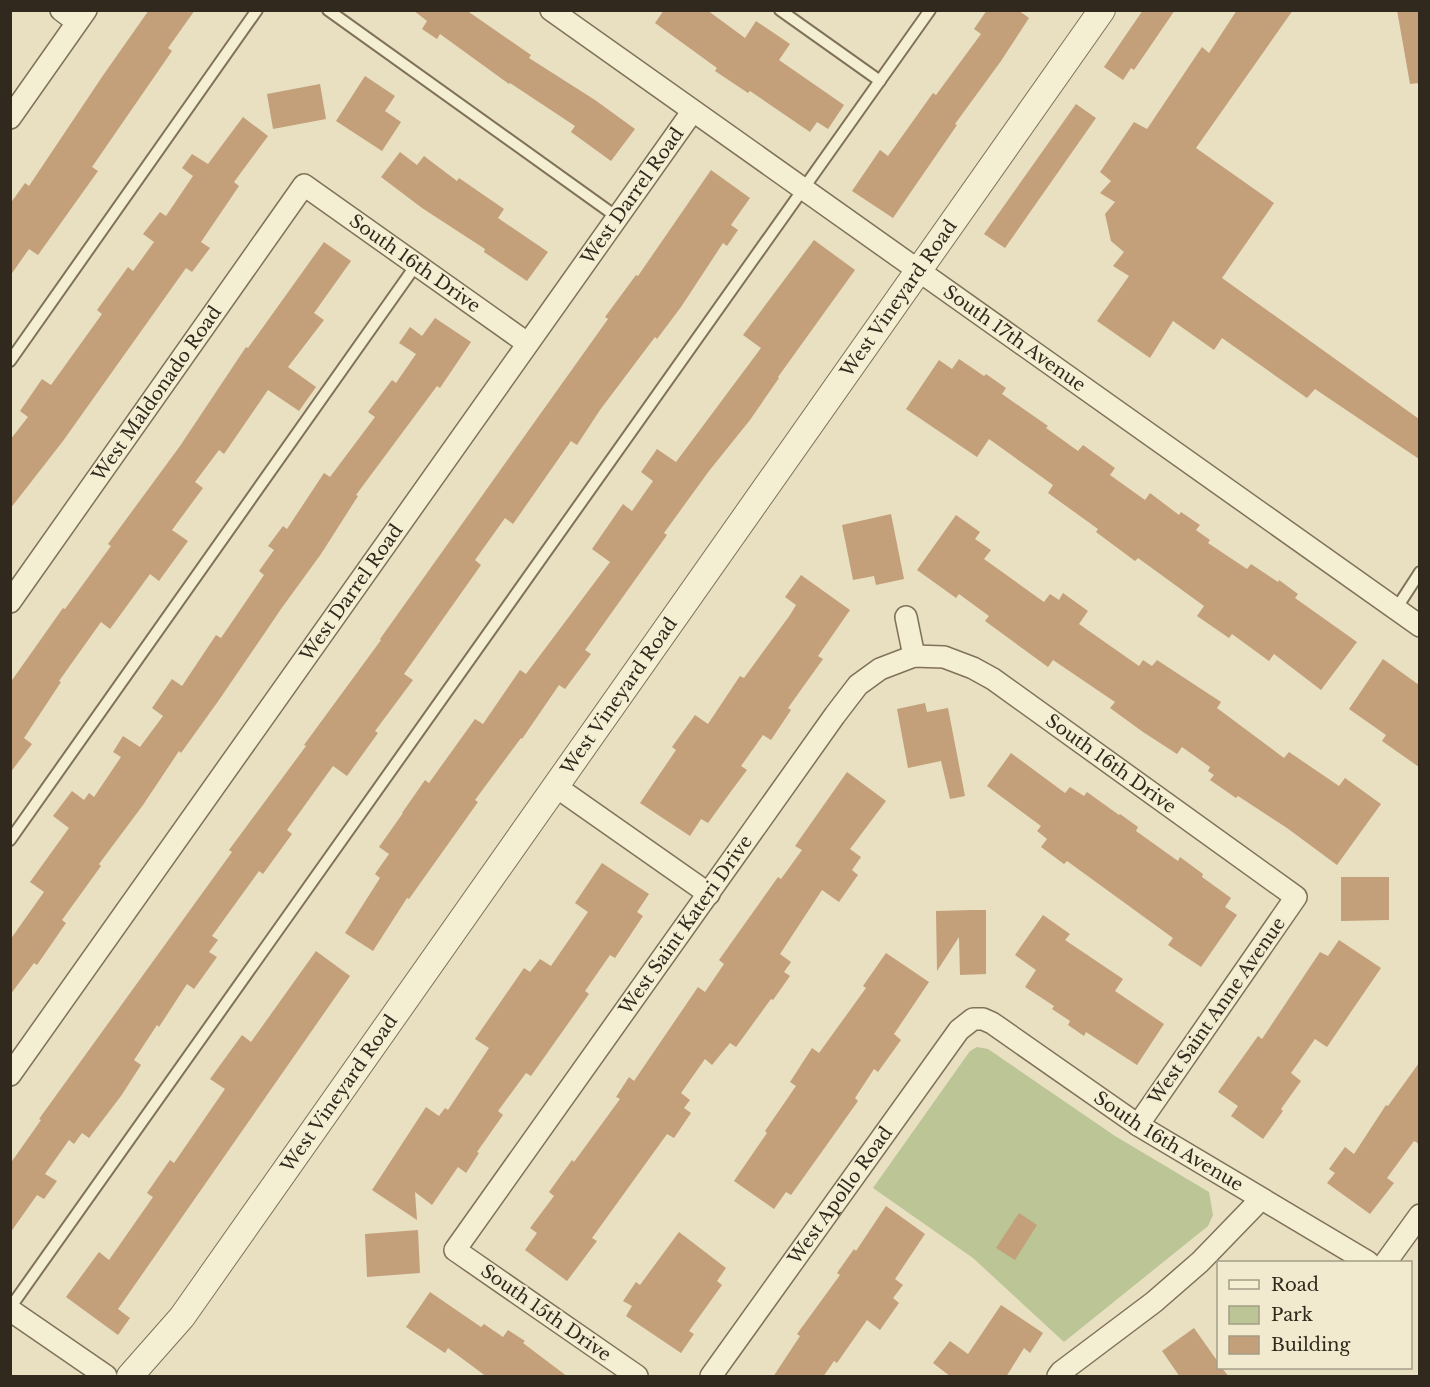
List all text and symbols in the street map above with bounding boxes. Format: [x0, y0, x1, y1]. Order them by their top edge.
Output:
street label: West Darrel Road [576, 123, 688, 270]
street label: South 16th Drive [345, 210, 485, 317]
street label: West Vineyard Road [835, 216, 962, 382]
street label: South 17th Avenue [939, 281, 1090, 396]
street label: West Maldonado Road [87, 302, 226, 486]
street label: West Darrel Road [295, 520, 407, 666]
street label: West Vineyard Road [556, 613, 682, 780]
street label: South 16th Drive [1041, 709, 1180, 818]
street label: West Saint Kateri Drive [614, 831, 757, 1020]
street label: West Saint Anne Avenue [1143, 913, 1290, 1110]
street label: West Vineyard Road [276, 1011, 402, 1177]
street label: South 16th Avenue [1090, 1087, 1247, 1196]
street label: West Apollo Road [783, 1122, 897, 1269]
street label: South 15th Drive [477, 1260, 615, 1366]
legend [1217, 1261, 1412, 1369]
text: Road [1271, 1274, 1319, 1296]
text: Park [1271, 1304, 1313, 1326]
text: Building [1271, 1334, 1350, 1356]

